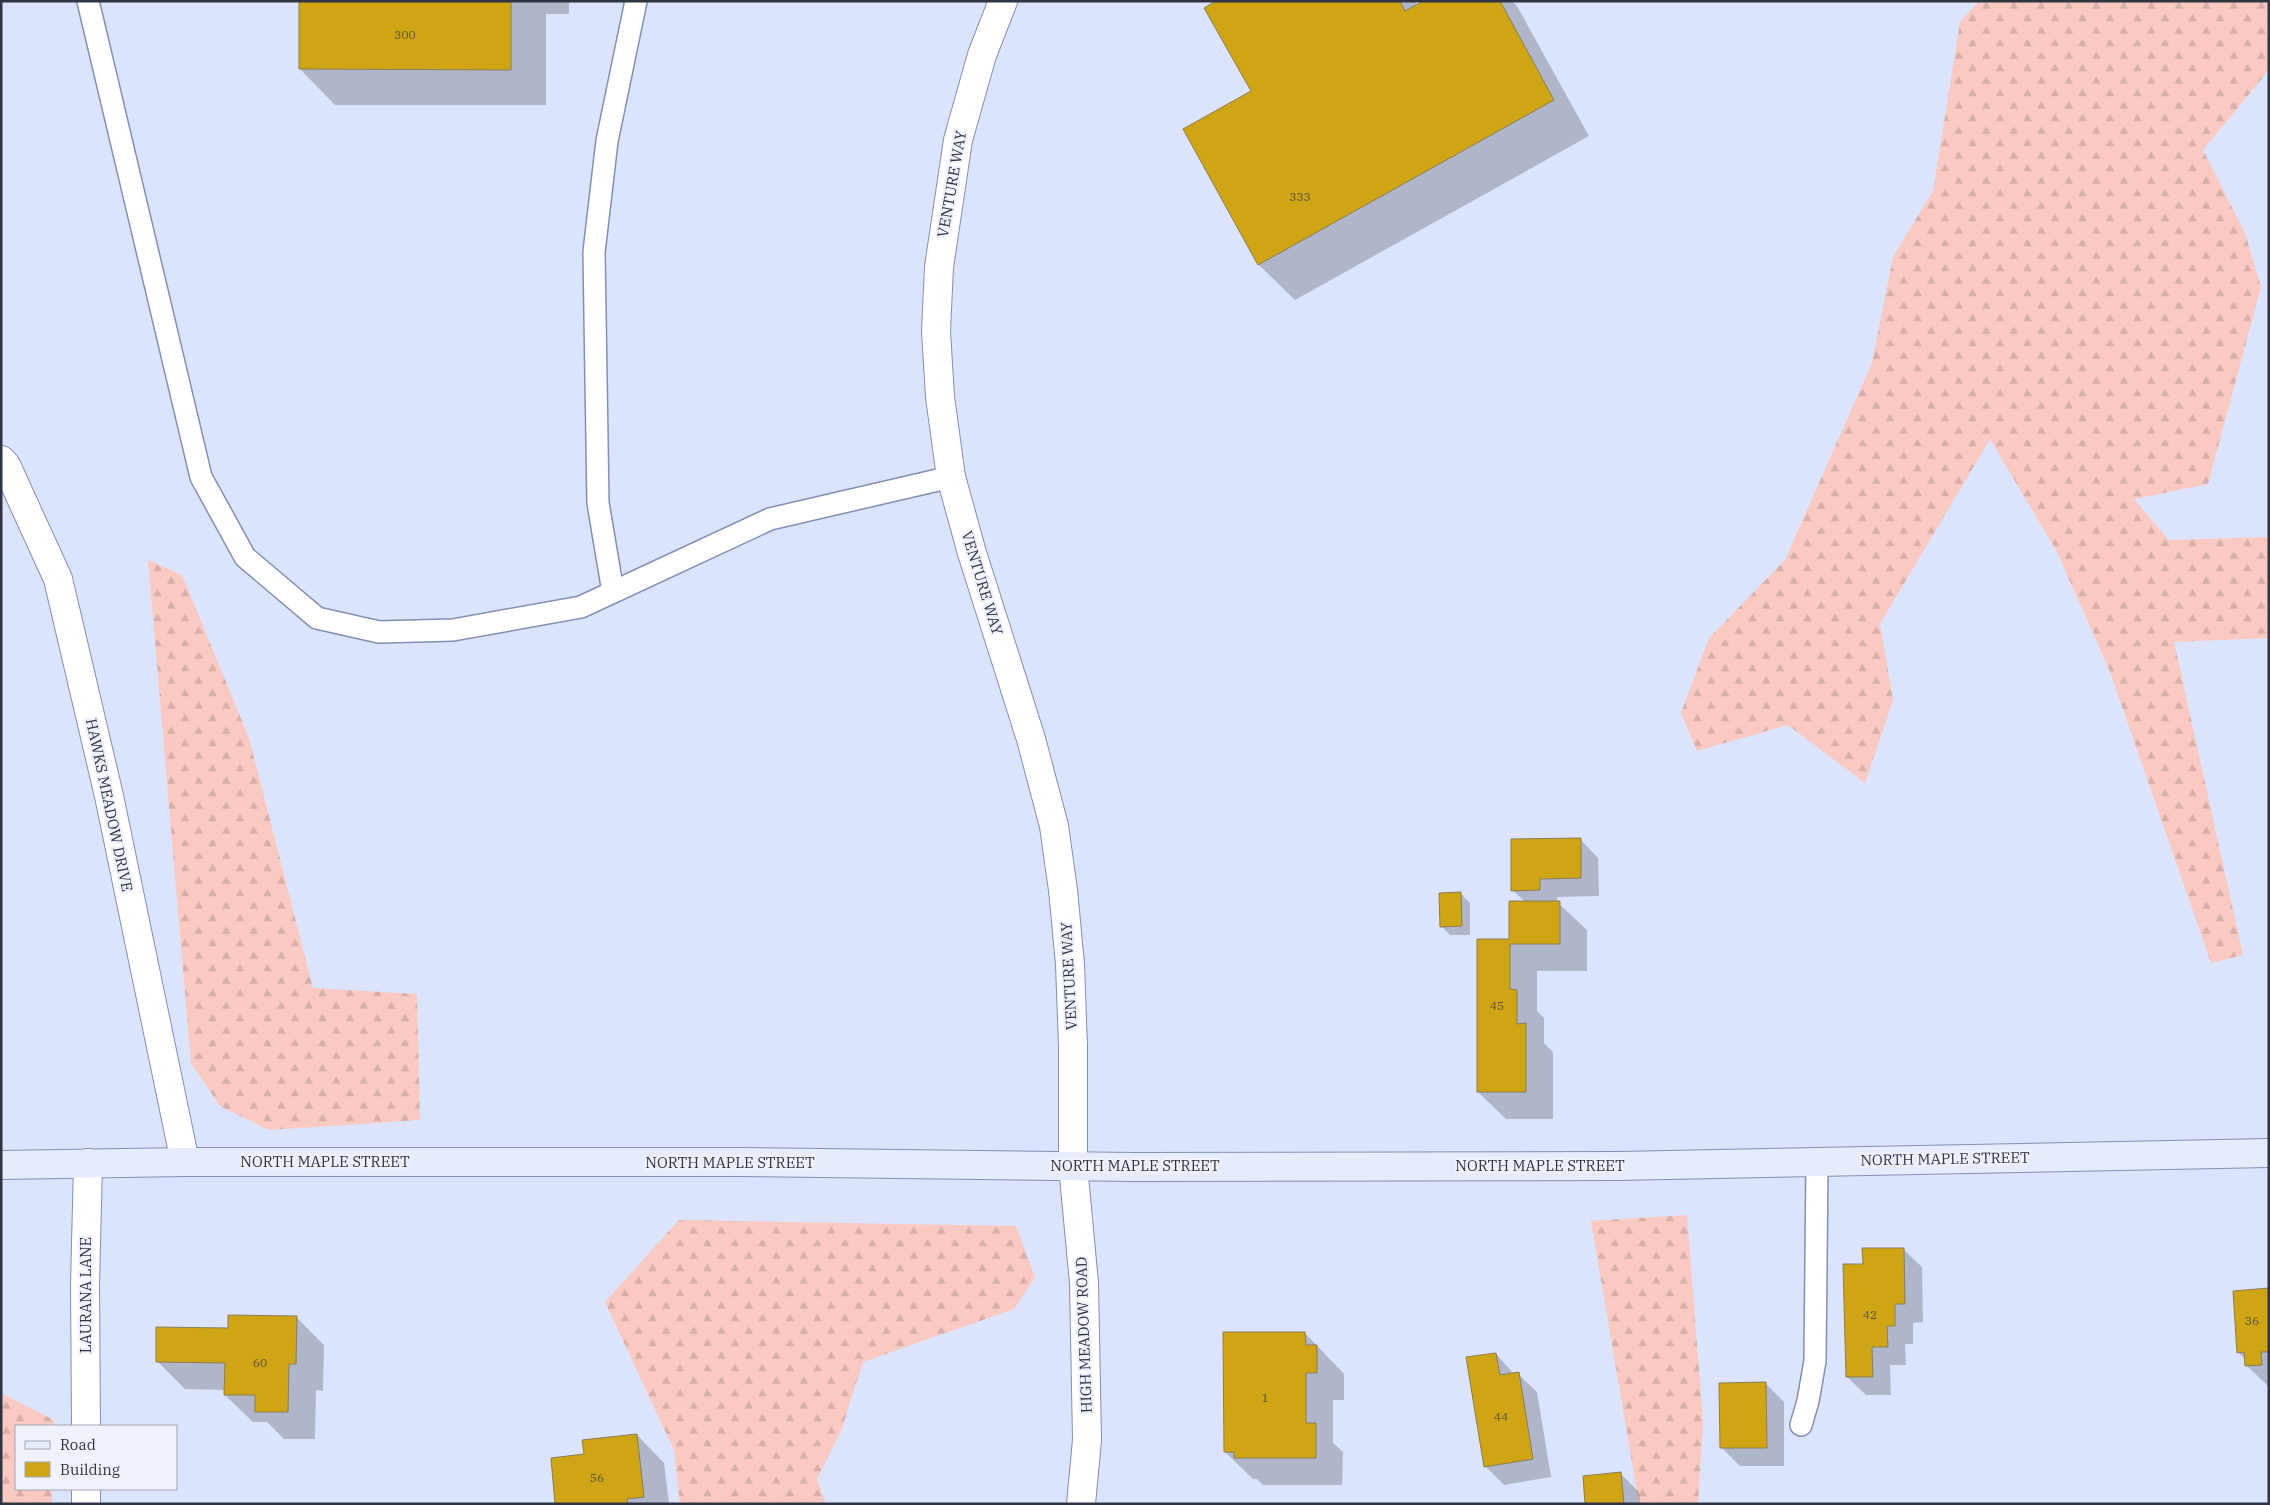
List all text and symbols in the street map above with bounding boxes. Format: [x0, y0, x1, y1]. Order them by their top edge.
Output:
house number: 300 [394, 27, 416, 42]
street label: VENTURE WAY [933, 129, 970, 239]
house number: 333 [1289, 189, 1311, 204]
street label: VENTURE WAY [958, 528, 1008, 638]
street label: HAWKS MEADOW DRIVE [82, 717, 137, 893]
street label: VENTURE WAY [1056, 921, 1081, 1031]
house number: 45 [1490, 998, 1504, 1013]
street label: NORTH MAPLE STREET [1860, 1148, 2030, 1169]
street label: NORTH MAPLE STREET [240, 1152, 410, 1171]
street label: NORTH MAPLE STREET [645, 1153, 815, 1172]
street label: NORTH MAPLE STREET [1050, 1156, 1220, 1175]
street label: NORTH MAPLE STREET [1455, 1156, 1625, 1175]
street label: LAURANA LANE [76, 1237, 95, 1353]
street label: HIGH MEADOW ROAD [1071, 1256, 1096, 1414]
house number: 42 [1863, 1307, 1877, 1322]
house number: 36 [2245, 1313, 2259, 1328]
house number: 60 [253, 1355, 267, 1370]
house number: 1 [1261, 1390, 1269, 1405]
house number: 44 [1494, 1409, 1508, 1424]
legend [15, 1425, 178, 1490]
text: Road [60, 1435, 96, 1454]
text: Building [60, 1460, 120, 1479]
house number: 56 [590, 1470, 604, 1485]

